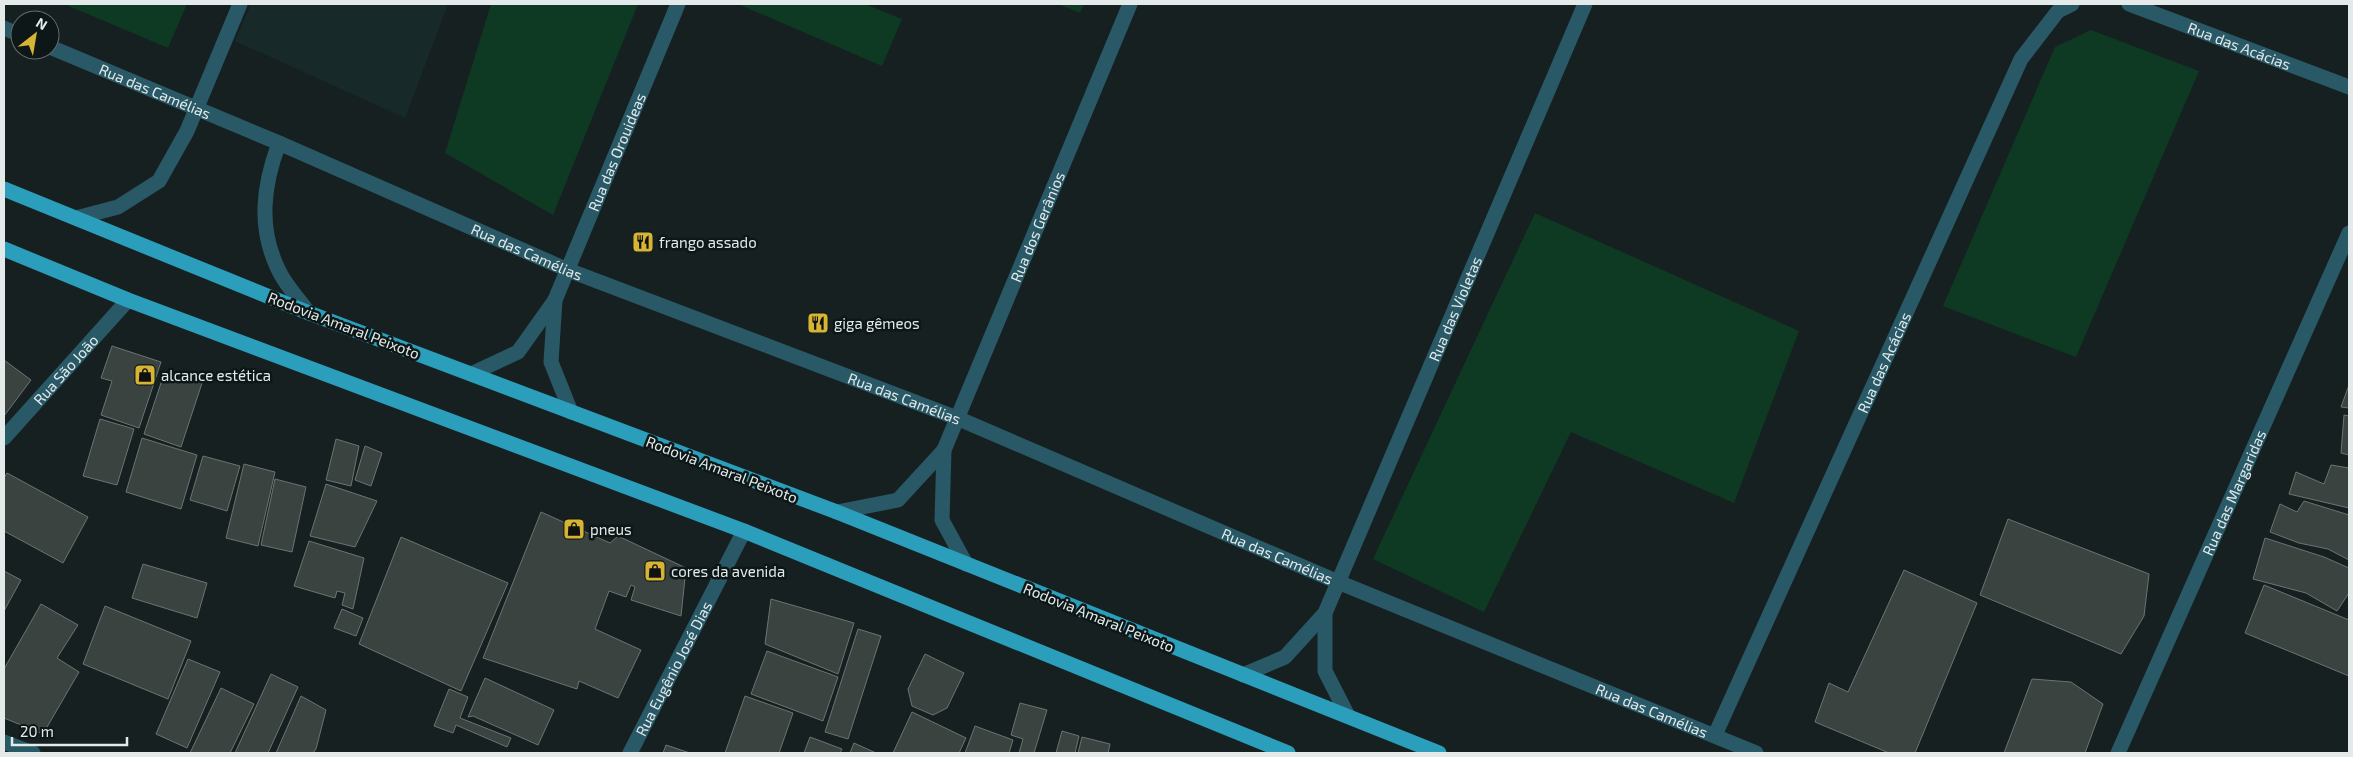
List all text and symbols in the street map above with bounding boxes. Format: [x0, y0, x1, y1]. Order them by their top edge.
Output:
north arrow [10, 10, 60, 60]
text: N [33, 14, 51, 33]
street label: Rua das Acácias [2185, 18, 2293, 73]
street label: Rua das Camélias [97, 60, 214, 122]
street label: Rua das Orouideas [584, 90, 649, 214]
street label: Rua dos Gerânios [1006, 169, 1068, 285]
street label: Rua das Camélias [469, 220, 585, 284]
restaurant icon: frango assado [631, 230, 655, 254]
place label: frango assado [659, 233, 757, 251]
street label: Rua das Violetas [1425, 253, 1485, 364]
street label: Rodovia Amaral Peixoto [266, 288, 422, 362]
street label: Rua das Acácias [1853, 309, 1914, 416]
restaurant icon: giga gêmeos [806, 311, 830, 335]
place label: giga gêmeos [834, 314, 920, 332]
street label: Rua São João [29, 331, 102, 408]
shop icon: alcance estética [133, 363, 157, 387]
place label: alcance estética [161, 366, 271, 384]
street label: Rua das Camélias [845, 368, 963, 428]
street label: Rua das Margaridas [2198, 427, 2269, 558]
street label: Rodovia Amaral Peixoto [644, 432, 800, 506]
shop icon: pneus [562, 517, 586, 541]
place label: pneus [590, 520, 632, 538]
street label: Rua das Camélias [1219, 524, 1336, 588]
shop icon: cores da avenida [643, 559, 667, 583]
place label: cores da avenida [671, 562, 785, 580]
street label: Rodovia Amaral Peixoto [1021, 578, 1177, 656]
street label: Rua Eugênio José Dias [631, 598, 715, 739]
street label: Rua das Camélias [1593, 679, 1710, 741]
scale bar [12, 714, 128, 746]
text: 20 m [20, 722, 54, 740]

